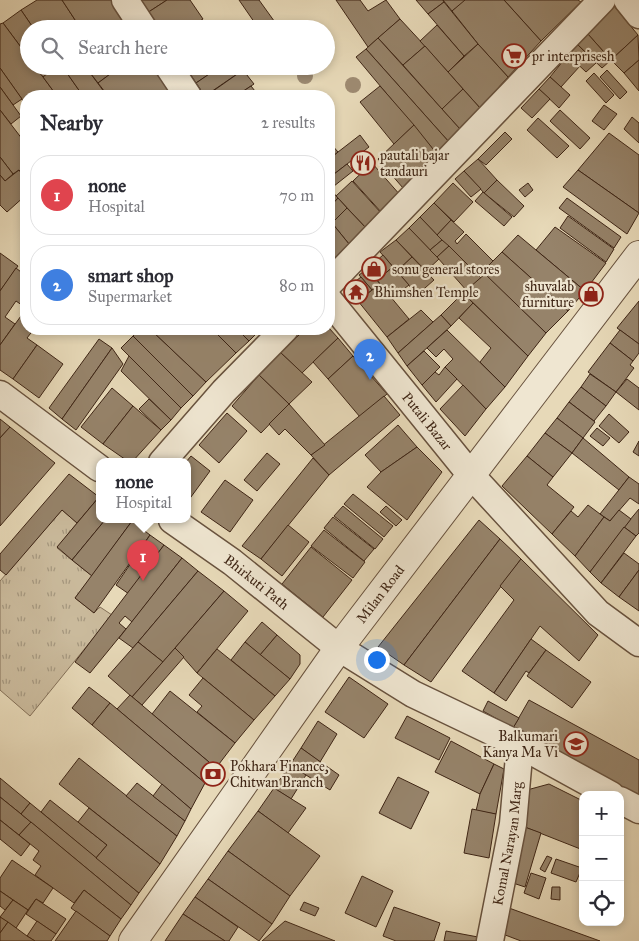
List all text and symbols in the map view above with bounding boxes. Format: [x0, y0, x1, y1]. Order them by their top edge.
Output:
search box [20, 20, 335, 75]
icon: search [38, 34, 66, 62]
text: Search here [78, 36, 168, 59]
supermarket icon: pr interprisesh [501, 43, 527, 69]
place label: pr interprisesh [531, 48, 615, 65]
text: Nearby [40, 110, 103, 136]
text: 2 results [261, 113, 315, 132]
place label: pautali bajar tandauri [379, 147, 450, 180]
restaurant icon: pautali bajar tandauri [350, 150, 376, 176]
text: none [88, 174, 126, 197]
text: 1 [54, 186, 60, 205]
text: 70 m [279, 186, 314, 205]
text: Hospital [88, 197, 145, 216]
shop icon: sonu general stores [361, 256, 387, 282]
place label: sonu general stores [392, 261, 499, 278]
text: smart shop [88, 264, 174, 287]
text: 2 [53, 276, 61, 295]
text: 80 m [279, 276, 314, 295]
place label: shuvalab furniture [522, 278, 574, 311]
temple icon: Bhimshen Temple [343, 279, 369, 305]
shop icon: shuvalab furniture [578, 281, 604, 307]
place label: Bhimshen Temple [374, 284, 479, 301]
text: Supermarket [88, 287, 172, 306]
pin: 2 [354, 339, 386, 380]
street label: Putali Bazar [399, 389, 456, 454]
popup [96, 458, 191, 523]
text: none [115, 470, 153, 493]
text: Hospital [115, 493, 172, 512]
pin: 1 [127, 540, 159, 581]
street label: Bhirkuti Path [221, 551, 293, 613]
street label: Milan Road [353, 562, 408, 626]
your location [364, 647, 390, 673]
place label: Balkumari Kanya Ma Vi [482, 728, 558, 761]
school or university icon: Balkumari Kanya Ma Vi [563, 731, 589, 757]
place label: Pokhara Finance, Chitwan Branch [230, 758, 329, 791]
bank icon: Pokhara Finance, Chitwan Branch [200, 761, 226, 787]
street label: Komal Narayan Marg [489, 781, 525, 907]
map controls [579, 791, 624, 926]
button: + [579, 791, 624, 836]
button: − [579, 836, 624, 881]
button: locate [579, 881, 624, 926]

